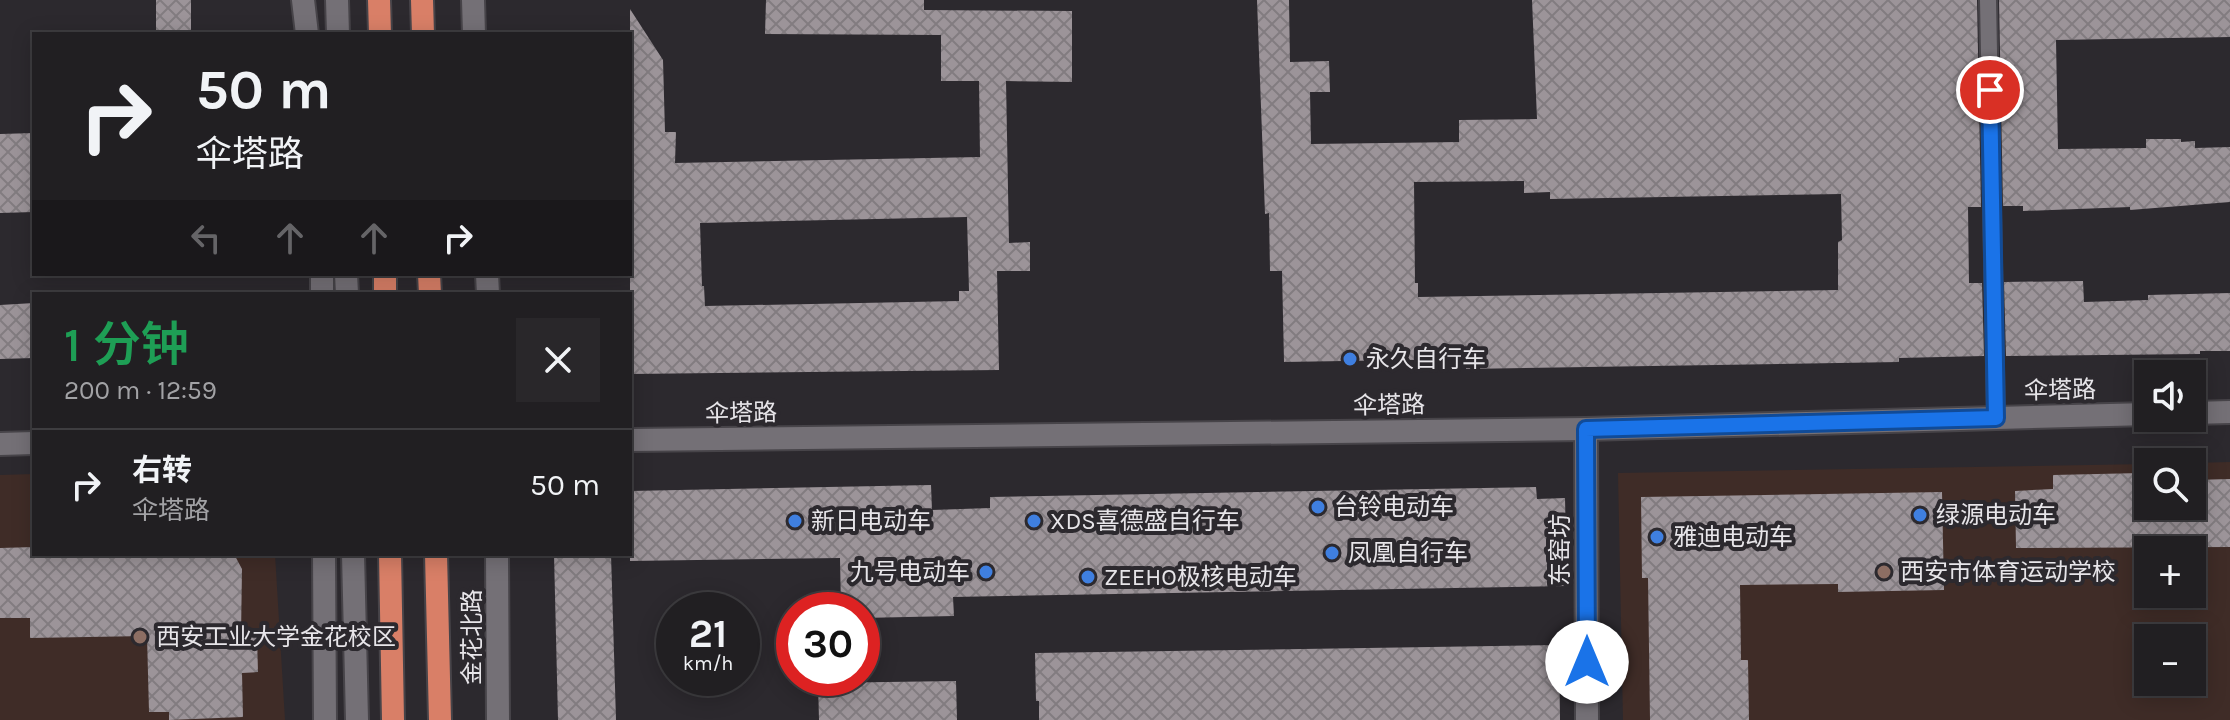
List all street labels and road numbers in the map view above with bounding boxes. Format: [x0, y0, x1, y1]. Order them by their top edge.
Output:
street label: 伞塔路 [2024, 375, 2096, 405]
street label: 伞塔路 [1353, 390, 1425, 420]
street label: 伞塔路 [705, 398, 777, 428]
street label: 东窑坊 [1546, 514, 1574, 586]
street label: 金花北路 [458, 589, 486, 685]

